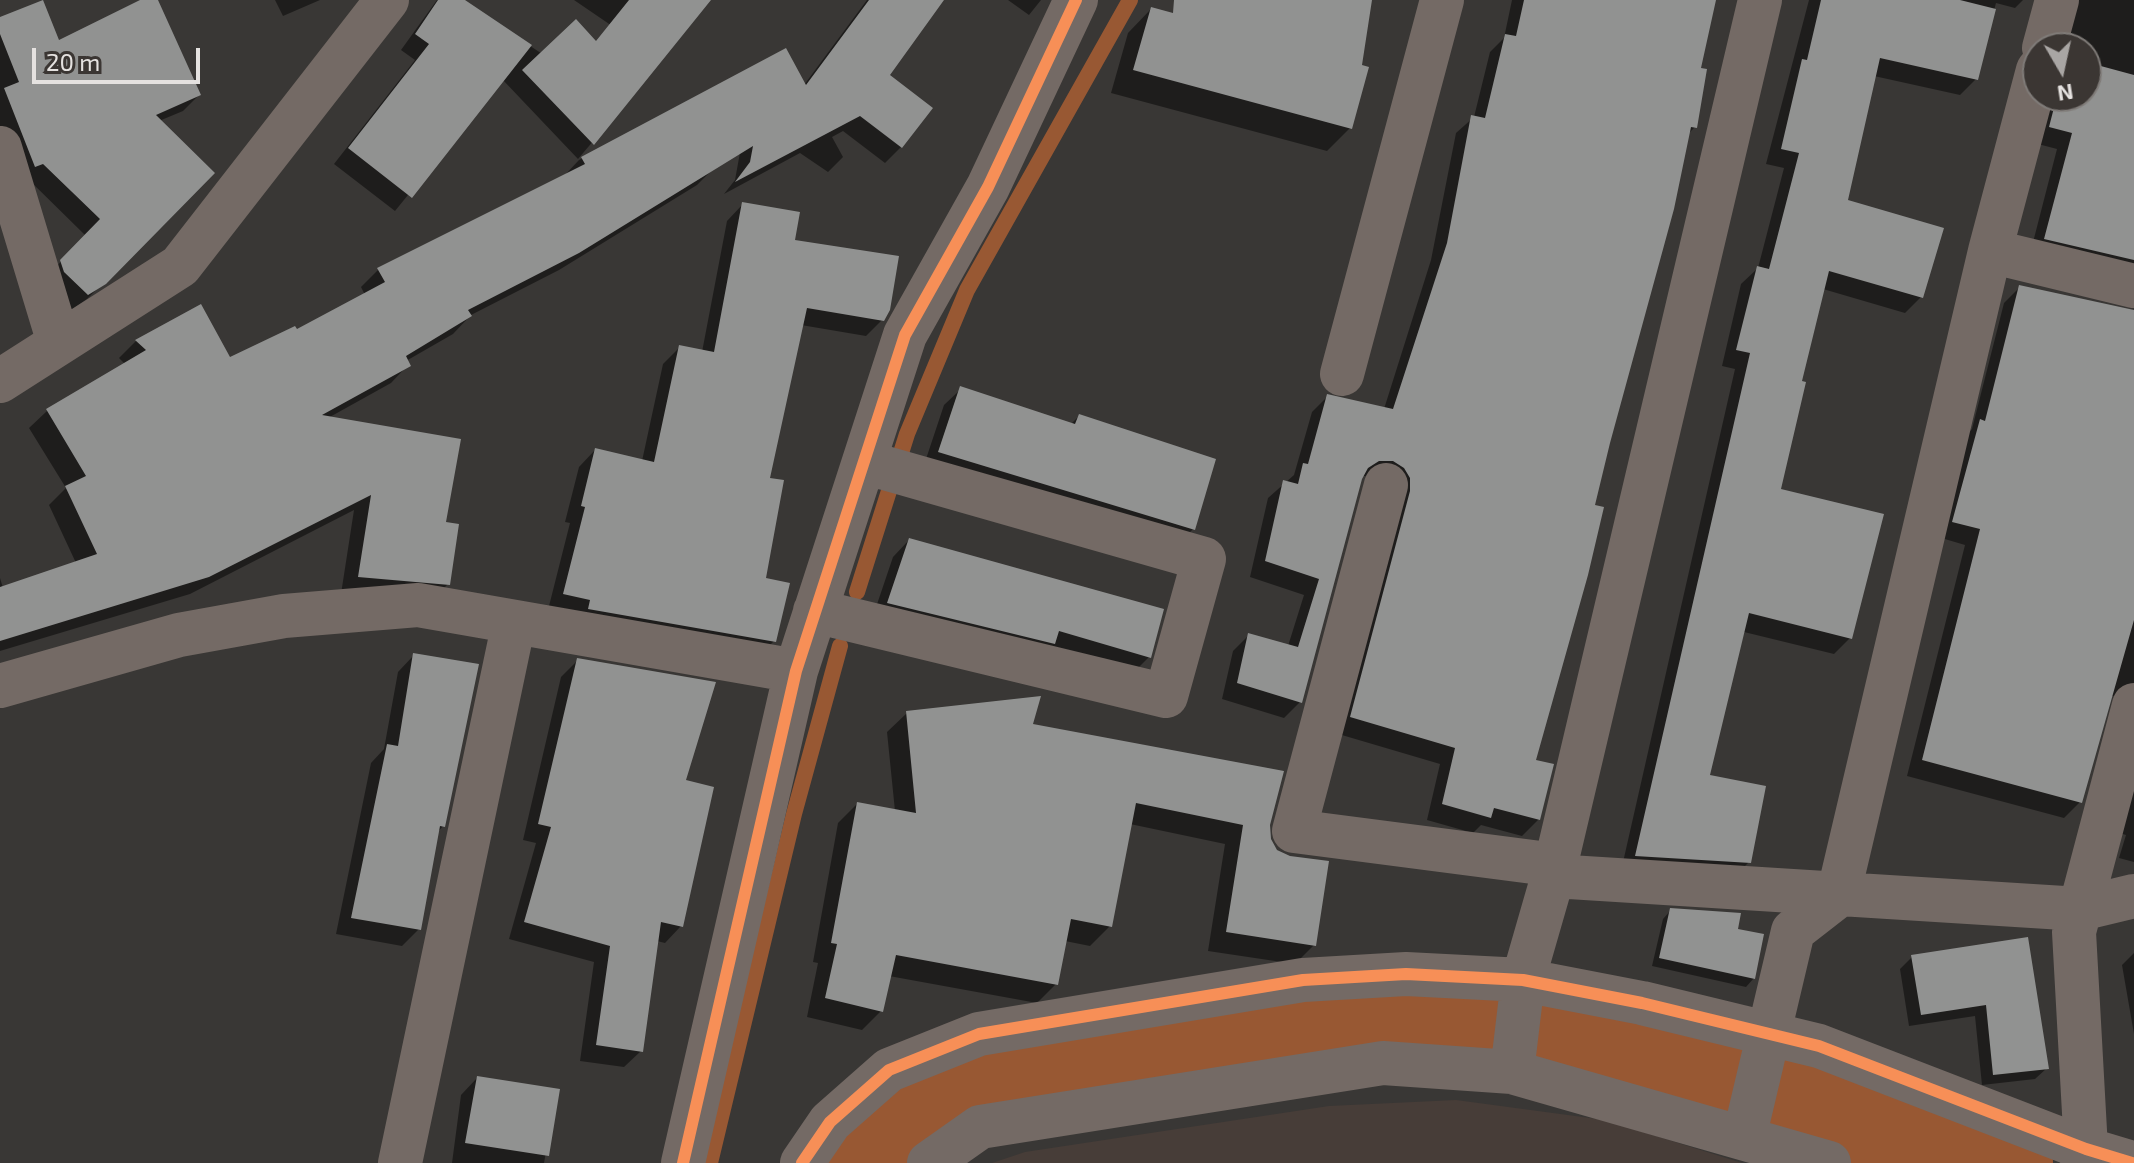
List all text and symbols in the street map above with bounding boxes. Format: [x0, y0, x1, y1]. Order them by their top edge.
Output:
scale bar [36, 32, 204, 82]
north arrow [2022, 32, 2102, 112]
text: 20 m [46, 47, 100, 76]
text: N [2056, 80, 2075, 108]

